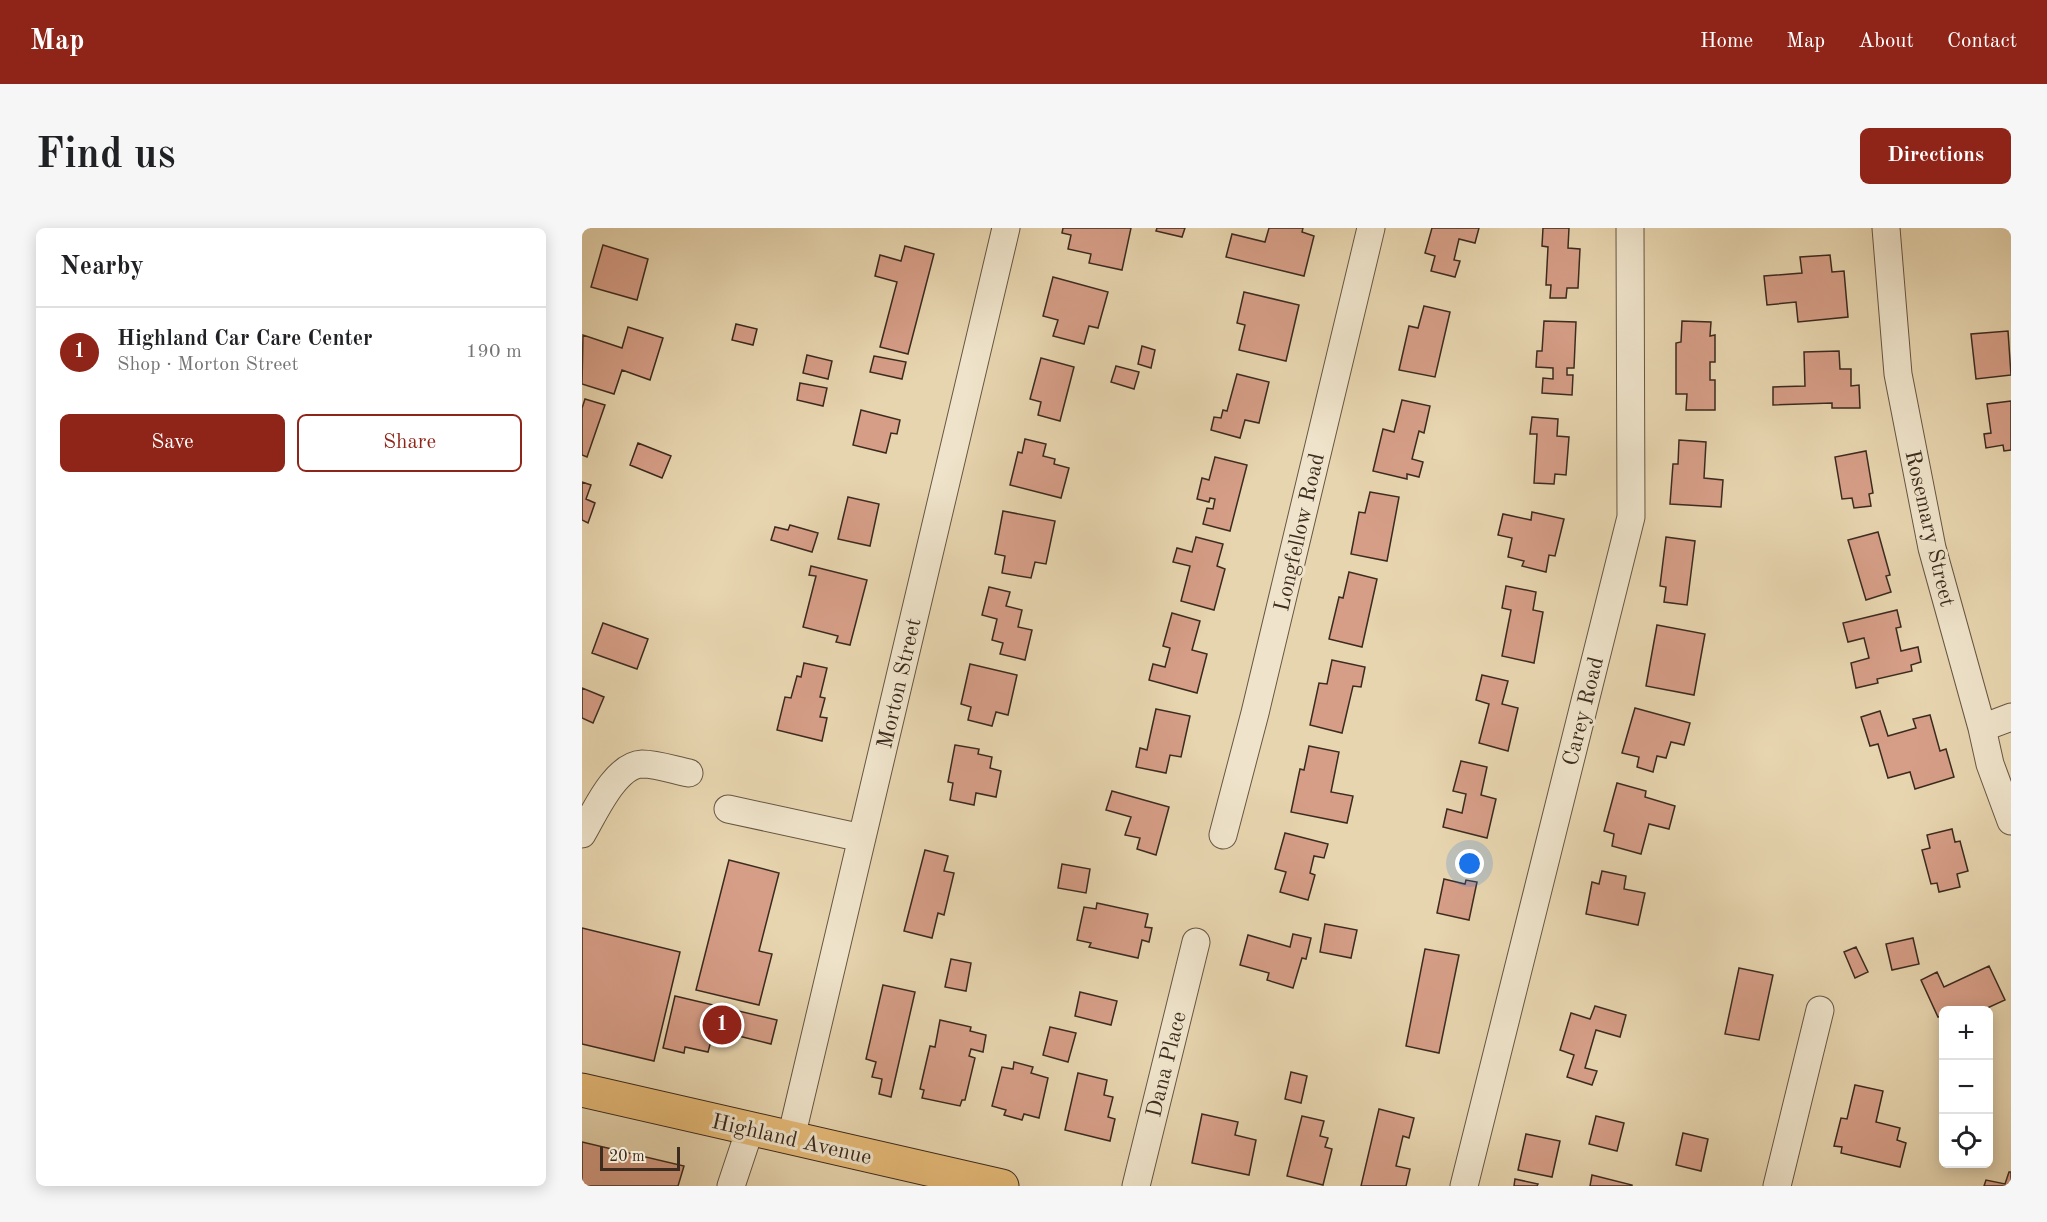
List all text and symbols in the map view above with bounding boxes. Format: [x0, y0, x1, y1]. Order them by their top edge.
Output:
text: Map [30, 28, 84, 56]
text: Home [1700, 31, 1753, 52]
text: Map [1786, 31, 1825, 52]
text: About [1858, 31, 1914, 52]
text: Contact [1947, 31, 2017, 52]
button: Directions [1860, 128, 2011, 184]
text: Find us [36, 135, 175, 177]
text: Nearby [60, 254, 144, 280]
text: Highland Car Care Center [117, 328, 373, 350]
text: 1 [74, 342, 85, 362]
text: 190 m [466, 342, 522, 362]
text: Shop · Morton Street [117, 355, 299, 375]
button: Save [60, 414, 285, 472]
button: Share [297, 414, 522, 472]
street label: Rosemary Street [1900, 448, 1958, 609]
street label: Longfellow Road [1271, 451, 1329, 614]
street label: Morton Street [874, 616, 926, 751]
street label: Carey Road [1560, 655, 1608, 768]
your location [1455, 849, 1484, 878]
pin: 1 [702, 1002, 742, 1048]
map controls [1939, 1006, 1993, 1168]
button: + [1939, 1006, 1993, 1060]
street label: Dana Place [1143, 1009, 1191, 1120]
button: − [1939, 1060, 1993, 1114]
street label: Highland Avenue [709, 1111, 874, 1169]
button: locate [1939, 1114, 1993, 1168]
scale bar [600, 1144, 680, 1172]
text: 20 m [609, 1149, 645, 1165]

